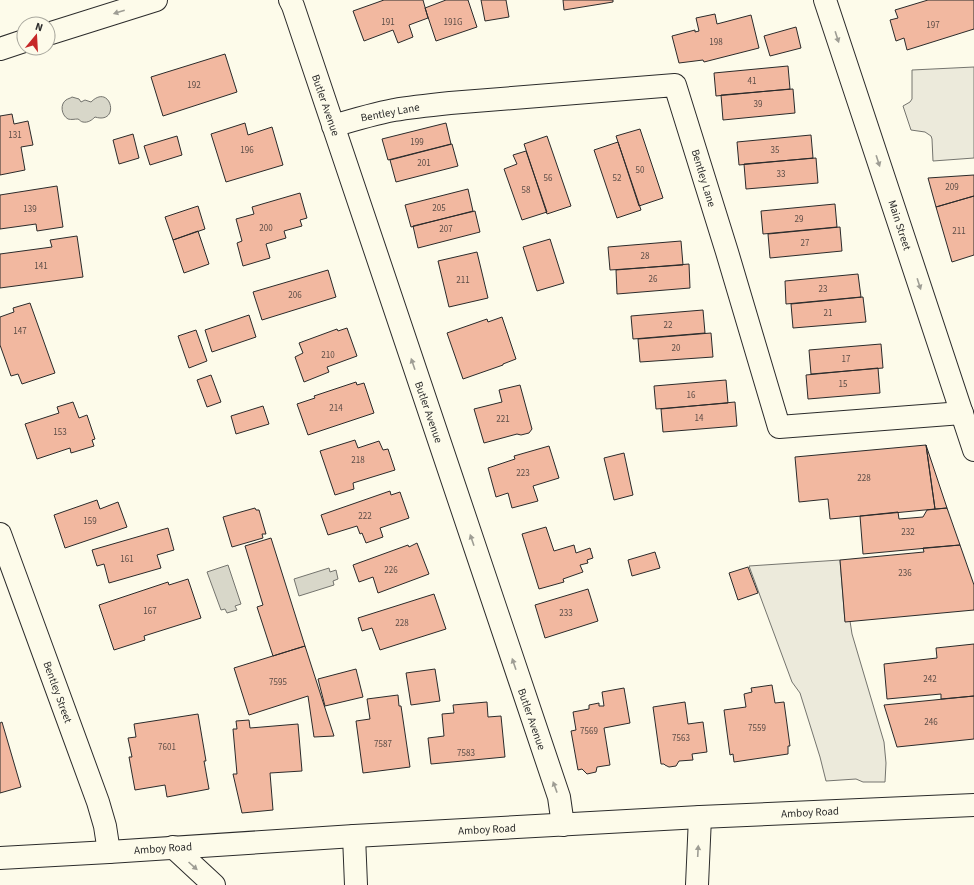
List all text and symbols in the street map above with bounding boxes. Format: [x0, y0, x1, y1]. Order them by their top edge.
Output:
one-way arrow [113, 9, 125, 15]
north arrow [16, 16, 56, 56]
house number: 191 [381, 16, 395, 29]
house number: 191G [444, 16, 462, 29]
text: N [33, 19, 45, 35]
house number: 197 [926, 19, 940, 32]
one-way arrow [835, 31, 841, 43]
house number: 198 [709, 36, 723, 49]
street label: Butler Avenue [308, 72, 343, 139]
house number: 41 [748, 75, 756, 88]
house number: 192 [187, 79, 201, 92]
house number: 39 [754, 98, 763, 111]
street label: Bentley Lane [359, 99, 421, 126]
house number: 131 [8, 129, 22, 142]
house number: 199 [410, 136, 424, 149]
house number: 196 [240, 144, 254, 157]
house number: 35 [771, 144, 780, 157]
street label: Bentley Lane [688, 147, 720, 209]
one-way arrow [875, 155, 881, 167]
house number: 201 [417, 157, 431, 170]
house number: 50 [636, 164, 645, 177]
house number: 33 [777, 168, 786, 181]
house number: 56 [544, 172, 553, 185]
house number: 52 [613, 172, 622, 185]
house number: 209 [945, 181, 959, 194]
house number: 58 [522, 184, 531, 197]
street label: Main Street [884, 198, 915, 252]
house number: 205 [432, 202, 446, 215]
house number: 139 [23, 203, 37, 216]
house number: 29 [795, 213, 804, 226]
house number: 200 [259, 222, 273, 235]
house number: 207 [439, 223, 453, 236]
house number: 211 [952, 225, 966, 238]
house number: 27 [801, 237, 810, 250]
house number: 28 [641, 250, 650, 263]
house number: 141 [34, 260, 48, 273]
house number: 26 [649, 273, 658, 286]
house number: 211 [456, 274, 470, 287]
one-way arrow [916, 278, 922, 290]
house number: 23 [819, 283, 828, 296]
house number: 206 [288, 289, 302, 302]
house number: 21 [824, 307, 832, 320]
house number: 22 [664, 319, 673, 332]
house number: 147 [13, 325, 27, 338]
house number: 20 [672, 342, 681, 355]
house number: 210 [321, 349, 335, 362]
house number: 17 [842, 353, 851, 366]
one-way arrow [410, 358, 416, 370]
house number: 15 [839, 378, 848, 391]
street label: Butler Avenue [411, 379, 446, 446]
house number: 16 [687, 389, 696, 402]
house number: 214 [329, 402, 343, 415]
house number: 14 [695, 412, 704, 425]
house number: 221 [496, 413, 510, 426]
house number: 153 [53, 426, 67, 439]
house number: 218 [351, 454, 365, 467]
house number: 223 [516, 467, 530, 480]
house number: 228 [857, 472, 871, 485]
house number: 222 [358, 510, 372, 523]
house number: 159 [83, 515, 97, 528]
house number: 232 [901, 526, 915, 539]
one-way arrow [469, 534, 475, 546]
house number: 161 [120, 553, 134, 566]
house number: 226 [384, 564, 398, 577]
house number: 236 [898, 567, 912, 580]
house number: 167 [143, 605, 157, 618]
house number: 233 [559, 607, 573, 620]
house number: 228 [395, 617, 409, 630]
one-way arrow [510, 657, 516, 669]
street label: Bentley Street [39, 659, 76, 725]
house number: 242 [923, 673, 937, 686]
house number: 7595 [269, 676, 287, 689]
street label: Butler Avenue [514, 686, 549, 753]
house number: 246 [924, 716, 938, 729]
house number: 7559 [748, 722, 766, 735]
house number: 7569 [580, 725, 598, 738]
house number: 7563 [672, 732, 690, 745]
house number: 7587 [374, 738, 392, 751]
house number: 7601 [158, 741, 176, 754]
house number: 7583 [457, 747, 475, 760]
one-way arrow [552, 780, 558, 792]
street label: Amboy Road [781, 803, 839, 822]
street label: Amboy Road [458, 820, 516, 839]
street label: Amboy Road [134, 839, 193, 858]
one-way arrow [695, 845, 702, 857]
one-way arrow [189, 861, 198, 870]

